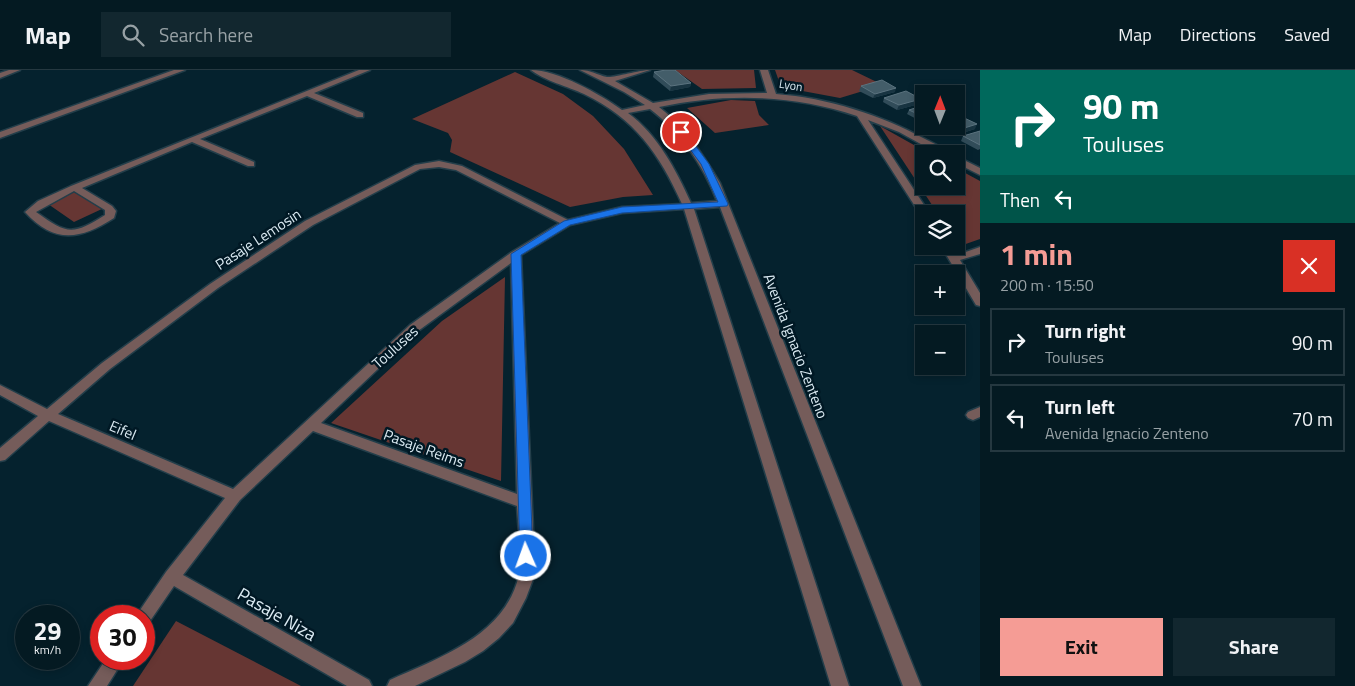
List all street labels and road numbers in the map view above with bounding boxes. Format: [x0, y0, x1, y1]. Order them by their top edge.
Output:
street label: Lyon [778, 74, 804, 96]
street label: Pasaje Lemosin [210, 203, 306, 275]
street label: Avenida Ignacio Zenteno [758, 270, 834, 422]
street label: Touluses [367, 320, 423, 374]
street label: Eifel [106, 414, 140, 446]
street label: Pasaje Reims [380, 423, 468, 473]
street label: Pasaje Niza [232, 580, 322, 648]

